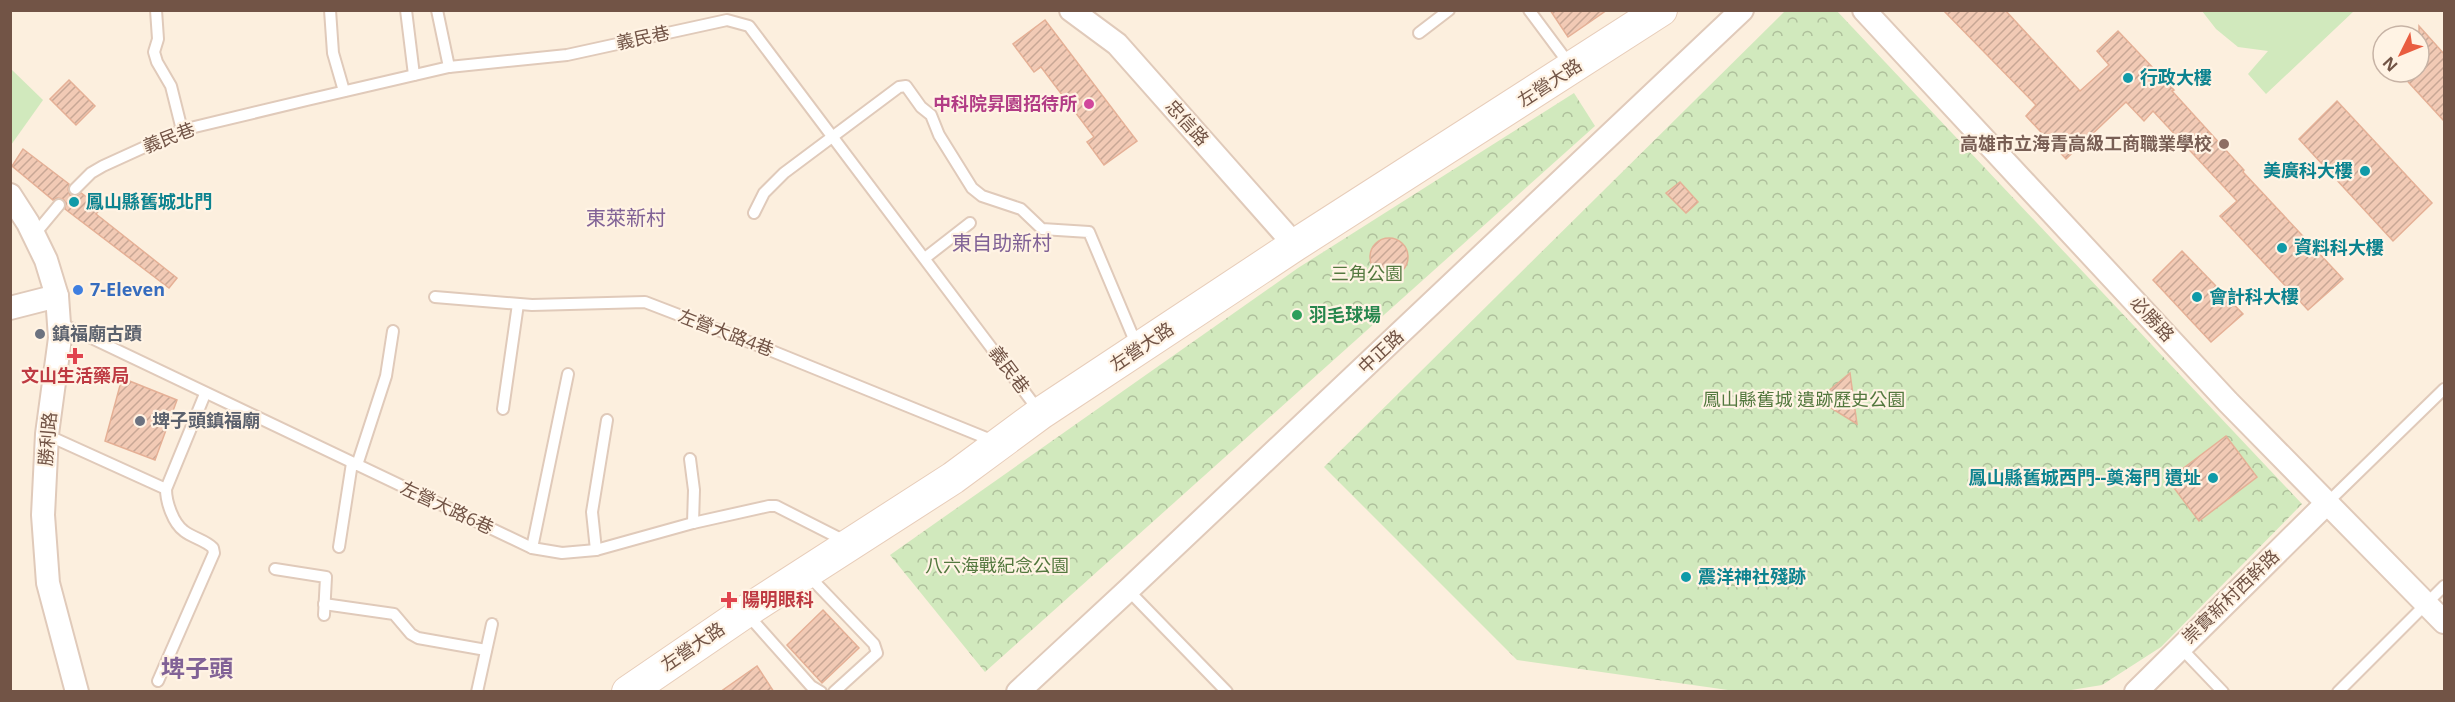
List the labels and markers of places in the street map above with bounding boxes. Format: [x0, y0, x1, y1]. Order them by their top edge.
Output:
place label: 行政大樓 [2140, 65, 2212, 89]
marker: 行政大樓 [2121, 71, 2135, 85]
place label: 中科院昇園招待所 [933, 91, 1077, 115]
marker: 中科院昇園招待所 [1082, 97, 1096, 111]
place label: 高雄市立海青高級工商職業學校 [1960, 131, 2212, 155]
marker: 高雄市立海青高級工商職業學校 [2217, 137, 2231, 151]
place label: 美廣科大樓 [2263, 158, 2353, 182]
marker: 美廣科大樓 [2358, 164, 2372, 178]
place label: 鳳山縣舊城北門 [86, 189, 212, 213]
marker: 鳳山縣舊城北門 [67, 195, 81, 209]
place label: 資料科大樓 [2294, 235, 2384, 259]
marker: 資料科大樓 [2275, 241, 2289, 255]
place label: 7-Eleven [90, 277, 165, 301]
marker: 7-Eleven [71, 283, 85, 297]
place label: 會計科大樓 [2209, 284, 2299, 308]
marker: 會計科大樓 [2190, 290, 2204, 304]
place label: 羽毛球場 [1309, 302, 1381, 326]
marker: 羽毛球場 [1290, 308, 1304, 322]
place label: 鎮福廟古蹟 [52, 321, 142, 345]
marker: 鎮福廟古蹟 [33, 327, 47, 341]
marker: 文山生活藥局 [68, 349, 82, 363]
place label: 文山生活藥局 [21, 363, 129, 387]
place label: 埤子頭鎮福廟 [152, 408, 260, 432]
marker: 埤子頭鎮福廟 [133, 414, 147, 428]
place label: 鳳山縣舊城西門--奠海門 遺址 [1969, 465, 2201, 489]
marker: 鳳山縣舊城西門--奠海門 遺址 [2206, 471, 2220, 485]
place label: 震洋神社殘跡 [1698, 564, 1806, 588]
marker: 震洋神社殘跡 [1679, 570, 1693, 584]
place label: 陽明眼科 [742, 587, 814, 611]
marker: 陽明眼科 [720, 591, 738, 609]

